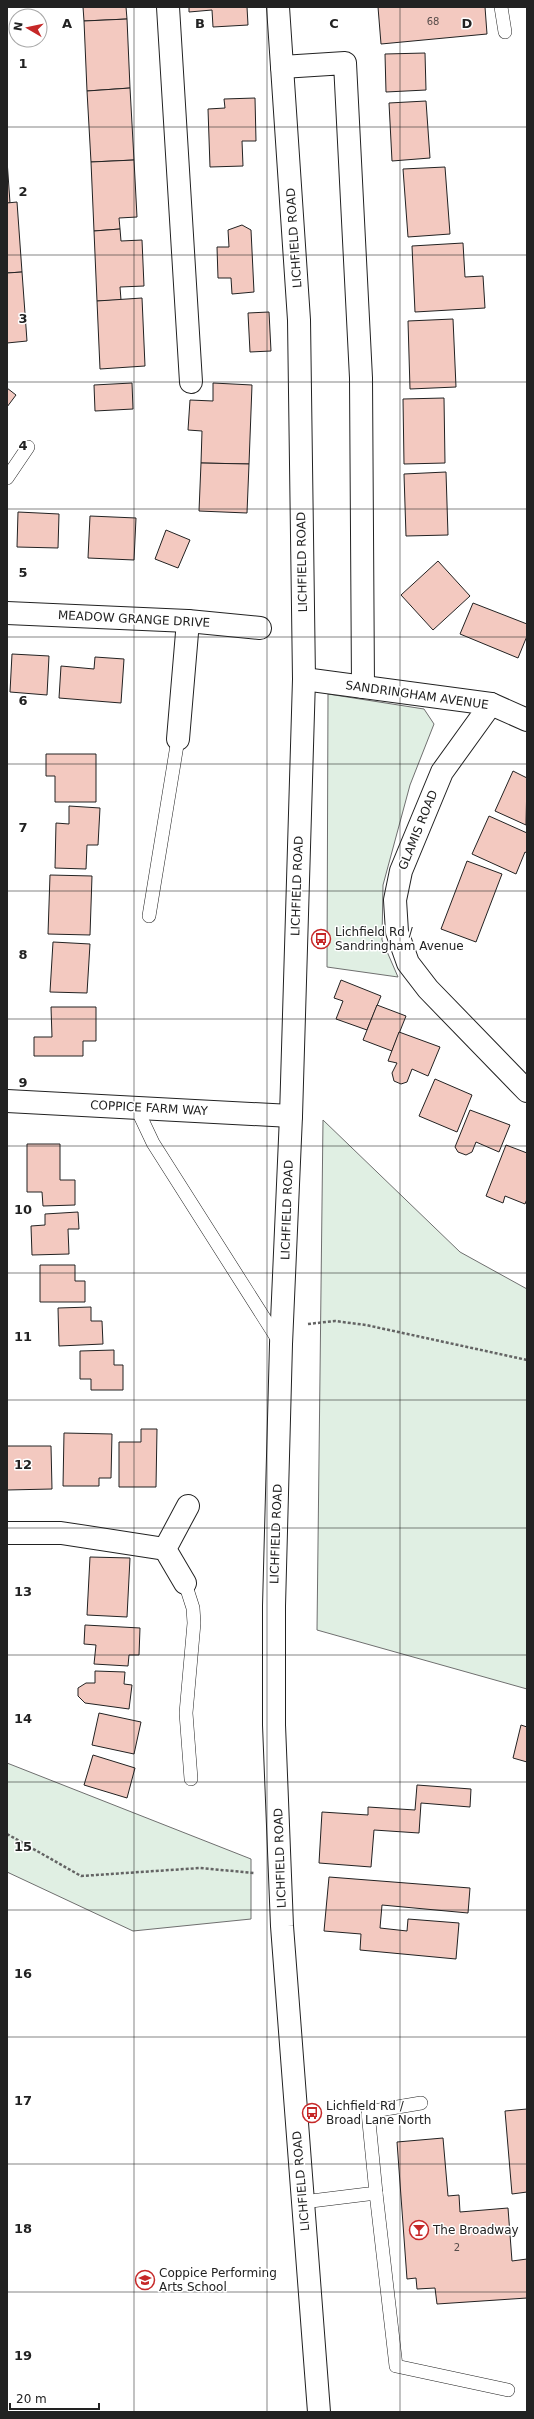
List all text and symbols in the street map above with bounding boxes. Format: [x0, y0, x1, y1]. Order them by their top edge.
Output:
north arrow [8, 8, 48, 48]
text: A [62, 16, 72, 31]
text: B [195, 16, 205, 31]
text: C [329, 16, 339, 31]
house number: 68 [427, 16, 439, 27]
text: D [462, 16, 473, 31]
text: N [11, 21, 26, 32]
text: 1 [18, 56, 28, 71]
text: 2 [18, 184, 28, 199]
street label: LICHFIELD ROAD [284, 187, 304, 289]
text: 3 [18, 311, 28, 326]
text: 4 [18, 438, 28, 453]
street label: LICHFIELD ROAD [294, 512, 310, 612]
text: 5 [18, 565, 28, 580]
street label: MEADOW GRANGE DRIVE [58, 608, 210, 630]
street label: SANDRINGHAM AVENUE [345, 678, 489, 712]
text: 6 [18, 693, 28, 708]
street label: GLAMIS ROAD [396, 788, 440, 872]
text: 7 [18, 820, 28, 835]
street label: LICHFIELD ROAD [288, 836, 306, 936]
place label: Lichfield Rd / Sandringham Avenue [335, 925, 464, 953]
bus stop icon: Lichfield Rd / Sandringham Avenue [310, 928, 332, 950]
text: 8 [18, 947, 28, 962]
text: 9 [18, 1075, 28, 1090]
street label: COPPICE FARM WAY [90, 1098, 209, 1118]
street label: LICHFIELD ROAD [278, 1160, 296, 1260]
text: 10 [14, 1202, 32, 1217]
text: 11 [14, 1329, 32, 1344]
text: 12 [14, 1457, 32, 1472]
street label: LICHFIELD ROAD [267, 1484, 285, 1584]
text: 13 [14, 1584, 32, 1599]
text: 14 [14, 1711, 32, 1726]
street label: LICHFIELD ROAD [271, 1808, 289, 1908]
text: 15 [14, 1839, 32, 1854]
text: 16 [14, 1966, 32, 1981]
text: 17 [14, 2093, 32, 2108]
place label: Lichfield Rd / Broad Lane North [326, 2099, 431, 2127]
bus stop icon: Lichfield Rd / Broad Lane North [301, 2102, 323, 2124]
street label: LICHFIELD ROAD [290, 2130, 312, 2232]
bar icon: The Broadway [408, 2219, 430, 2241]
text: 18 [14, 2221, 32, 2236]
place label: The Broadway [432, 2223, 519, 2237]
house number: 2 [454, 2242, 460, 2253]
place label: Coppice Performing Arts School [159, 2266, 277, 2294]
school or university icon: Coppice Performing Arts School [134, 2269, 156, 2291]
text: 19 [14, 2348, 32, 2363]
scale bar [10, 2385, 99, 2411]
text: 20 m [16, 2392, 47, 2406]

